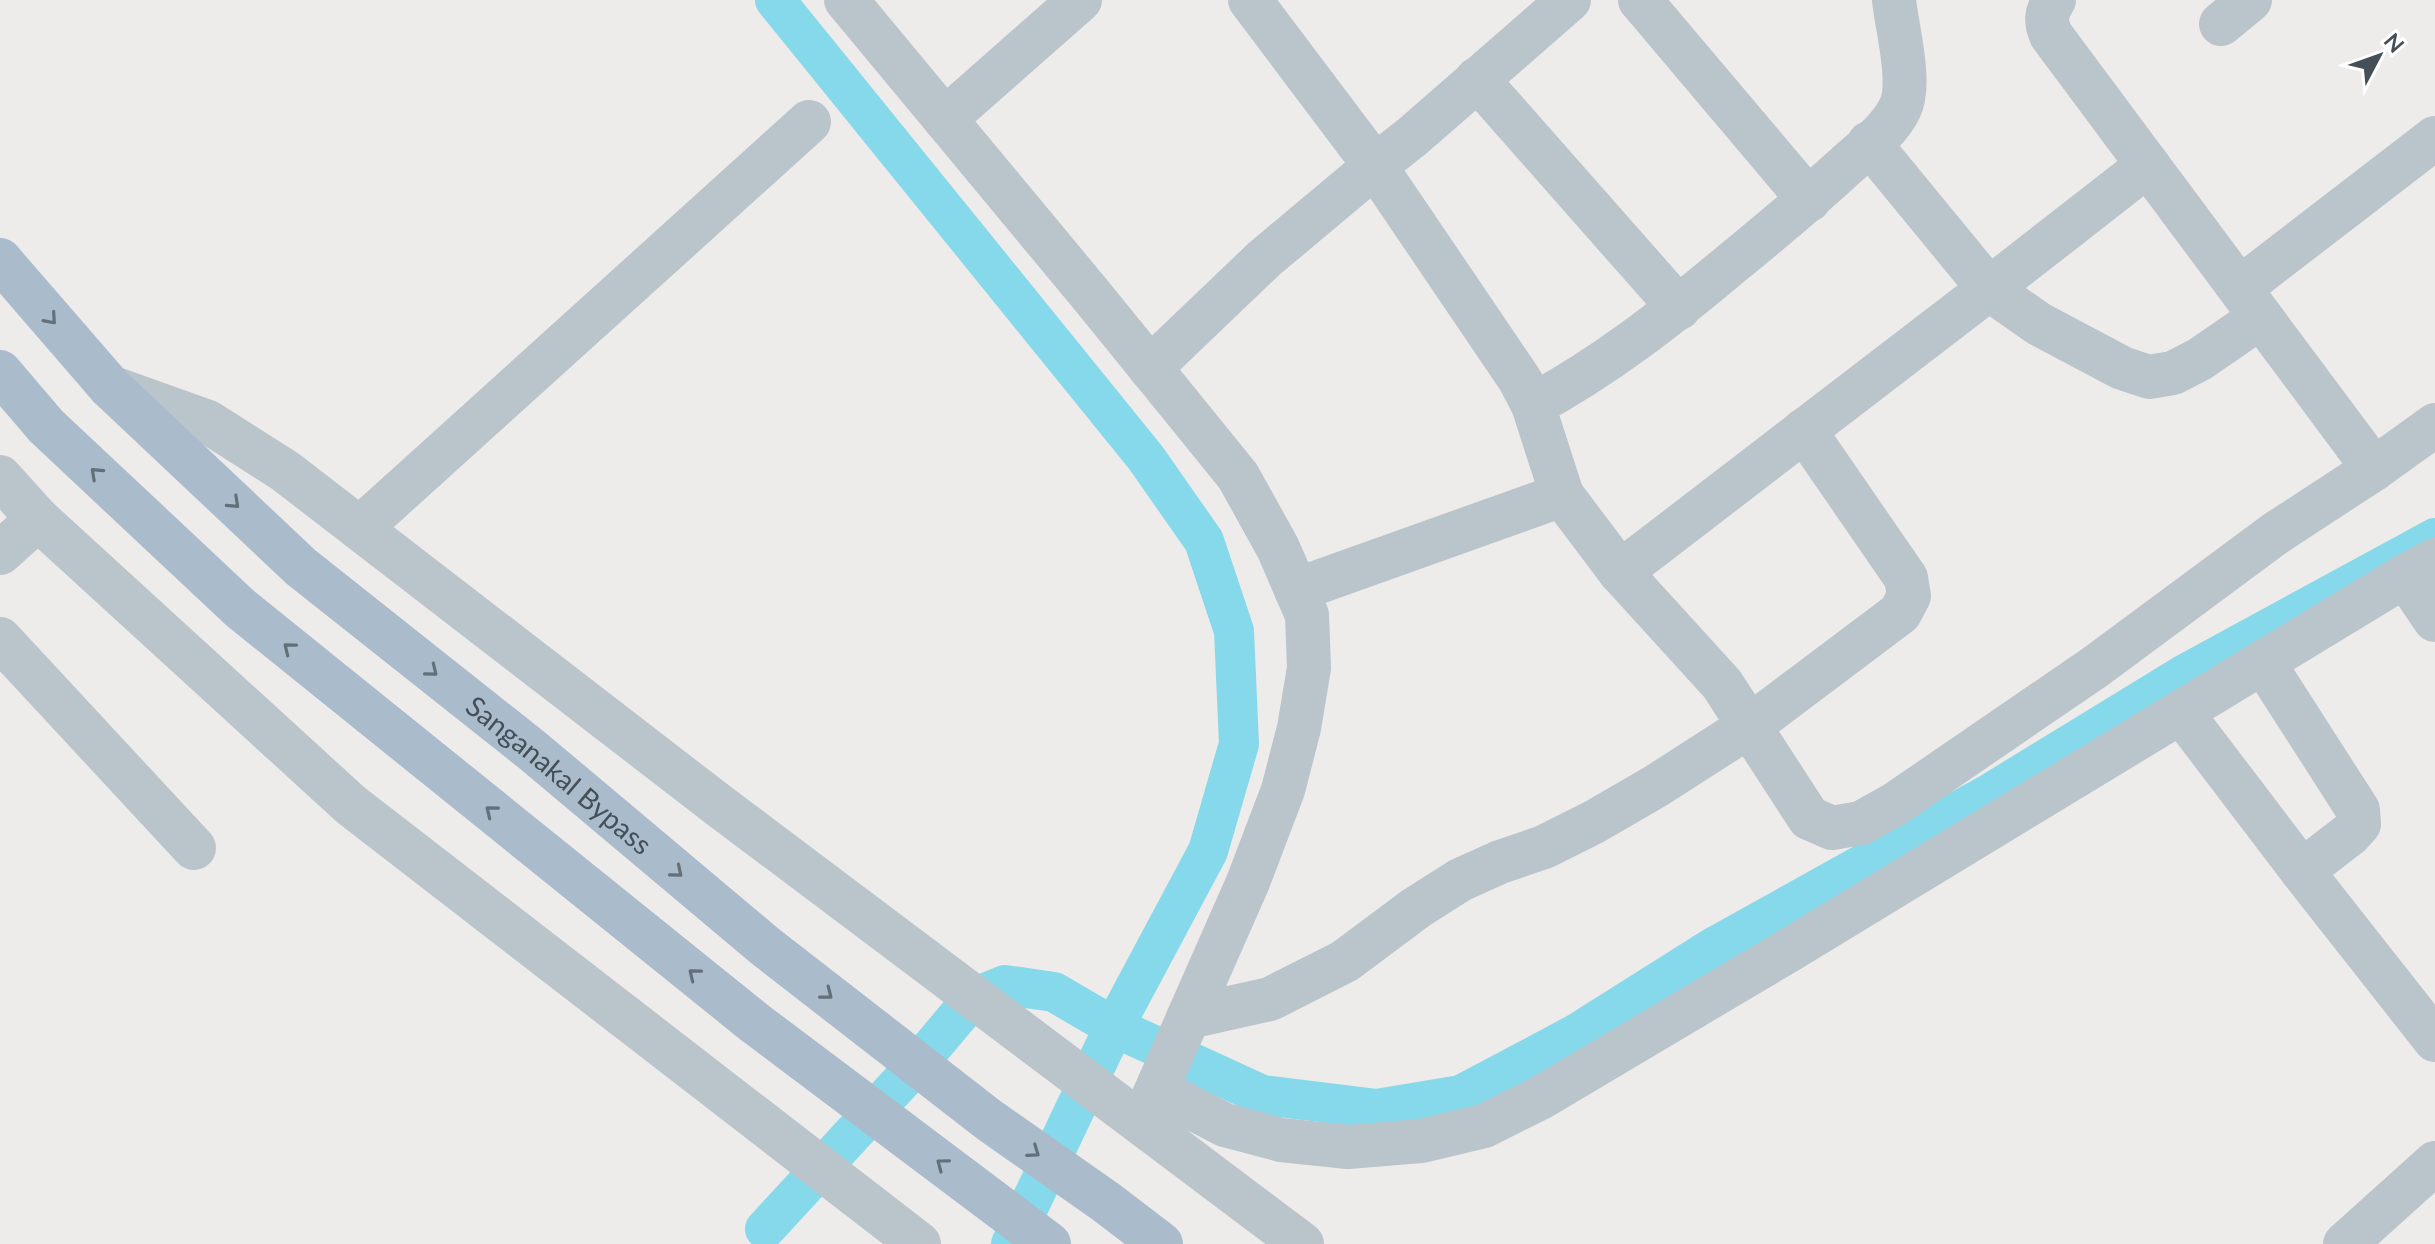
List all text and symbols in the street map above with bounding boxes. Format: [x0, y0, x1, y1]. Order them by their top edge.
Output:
north arrow [2339, 16, 2419, 96]
text: N [2379, 27, 2410, 58]
one-way arrow [41, 310, 56, 324]
one-way arrow [91, 468, 105, 483]
one-way arrow [225, 494, 239, 509]
one-way arrow [284, 643, 298, 658]
one-way arrow [423, 661, 437, 676]
street label: Sanganakal Bypass [460, 688, 659, 861]
one-way arrow [486, 806, 501, 821]
one-way arrow [667, 862, 682, 877]
one-way arrow [689, 969, 703, 984]
one-way arrow [818, 984, 832, 999]
one-way arrow [1025, 1142, 1039, 1157]
one-way arrow [936, 1159, 951, 1173]

